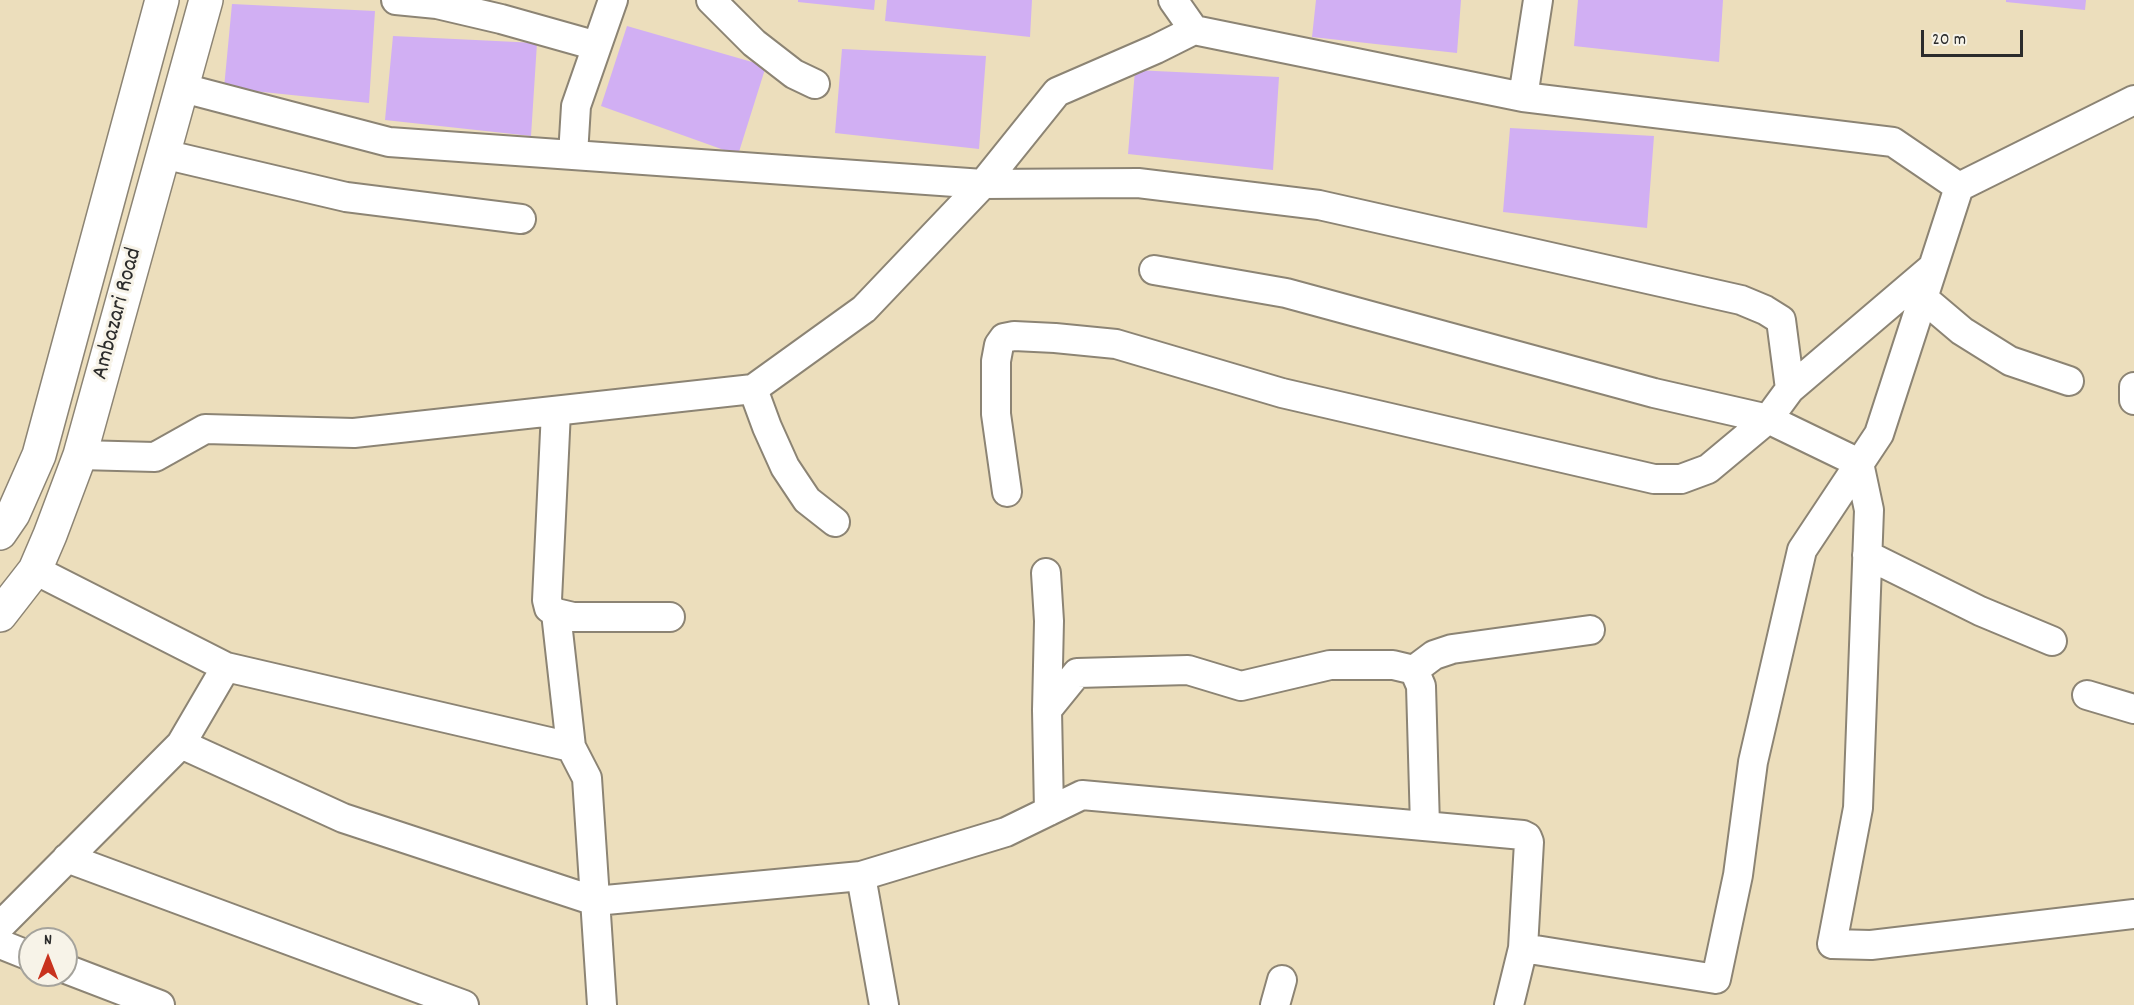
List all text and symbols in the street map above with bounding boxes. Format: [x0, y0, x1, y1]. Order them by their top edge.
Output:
scale bar [1924, 18, 2026, 56]
text: 20 m [1932, 28, 1966, 53]
street label: Ambazari Road [88, 245, 150, 383]
north arrow [18, 927, 78, 987]
text: N [44, 929, 52, 952]

